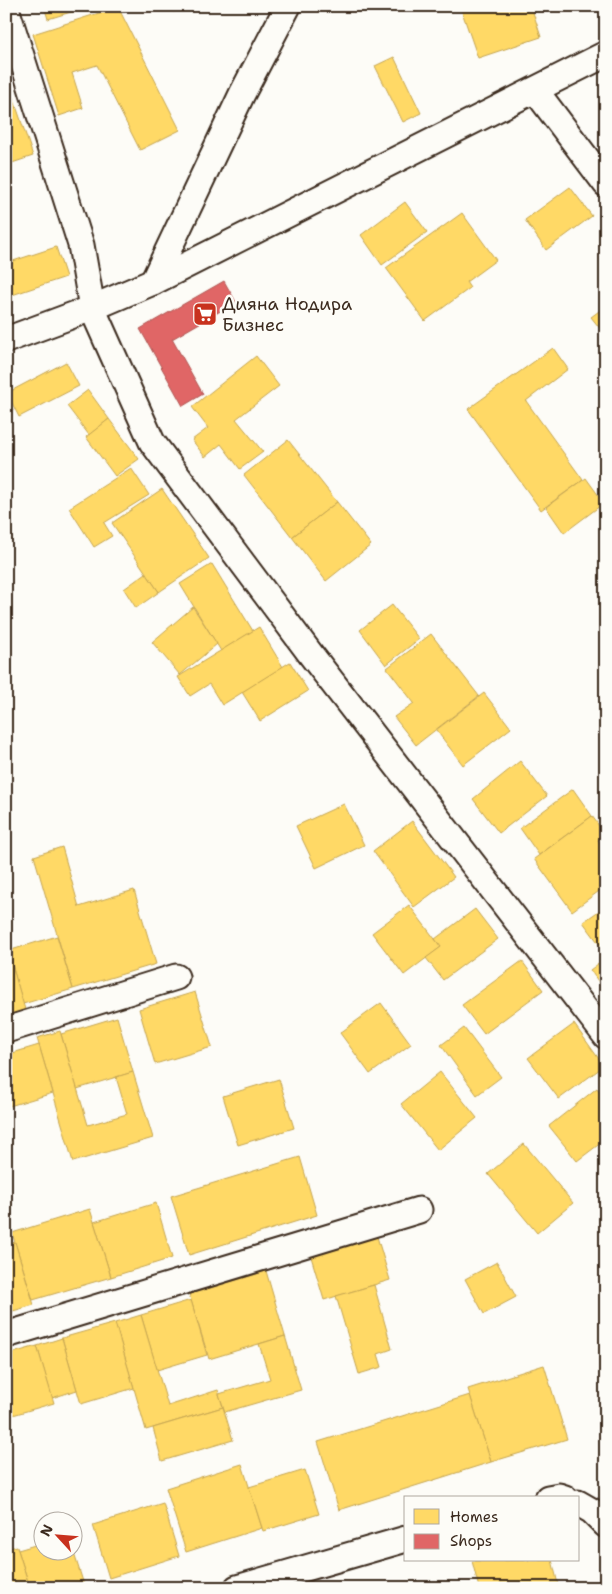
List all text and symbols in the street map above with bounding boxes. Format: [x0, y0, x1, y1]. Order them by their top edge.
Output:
place label: Дияна Нодира Бизнес [222, 292, 352, 337]
supermarket icon: Дияна Нодира Бизнес [192, 301, 218, 327]
legend [404, 1496, 580, 1562]
text: Homes [450, 1507, 498, 1527]
north arrow [32, 1512, 82, 1562]
text: N [36, 1521, 57, 1539]
text: Shops [450, 1531, 492, 1551]

